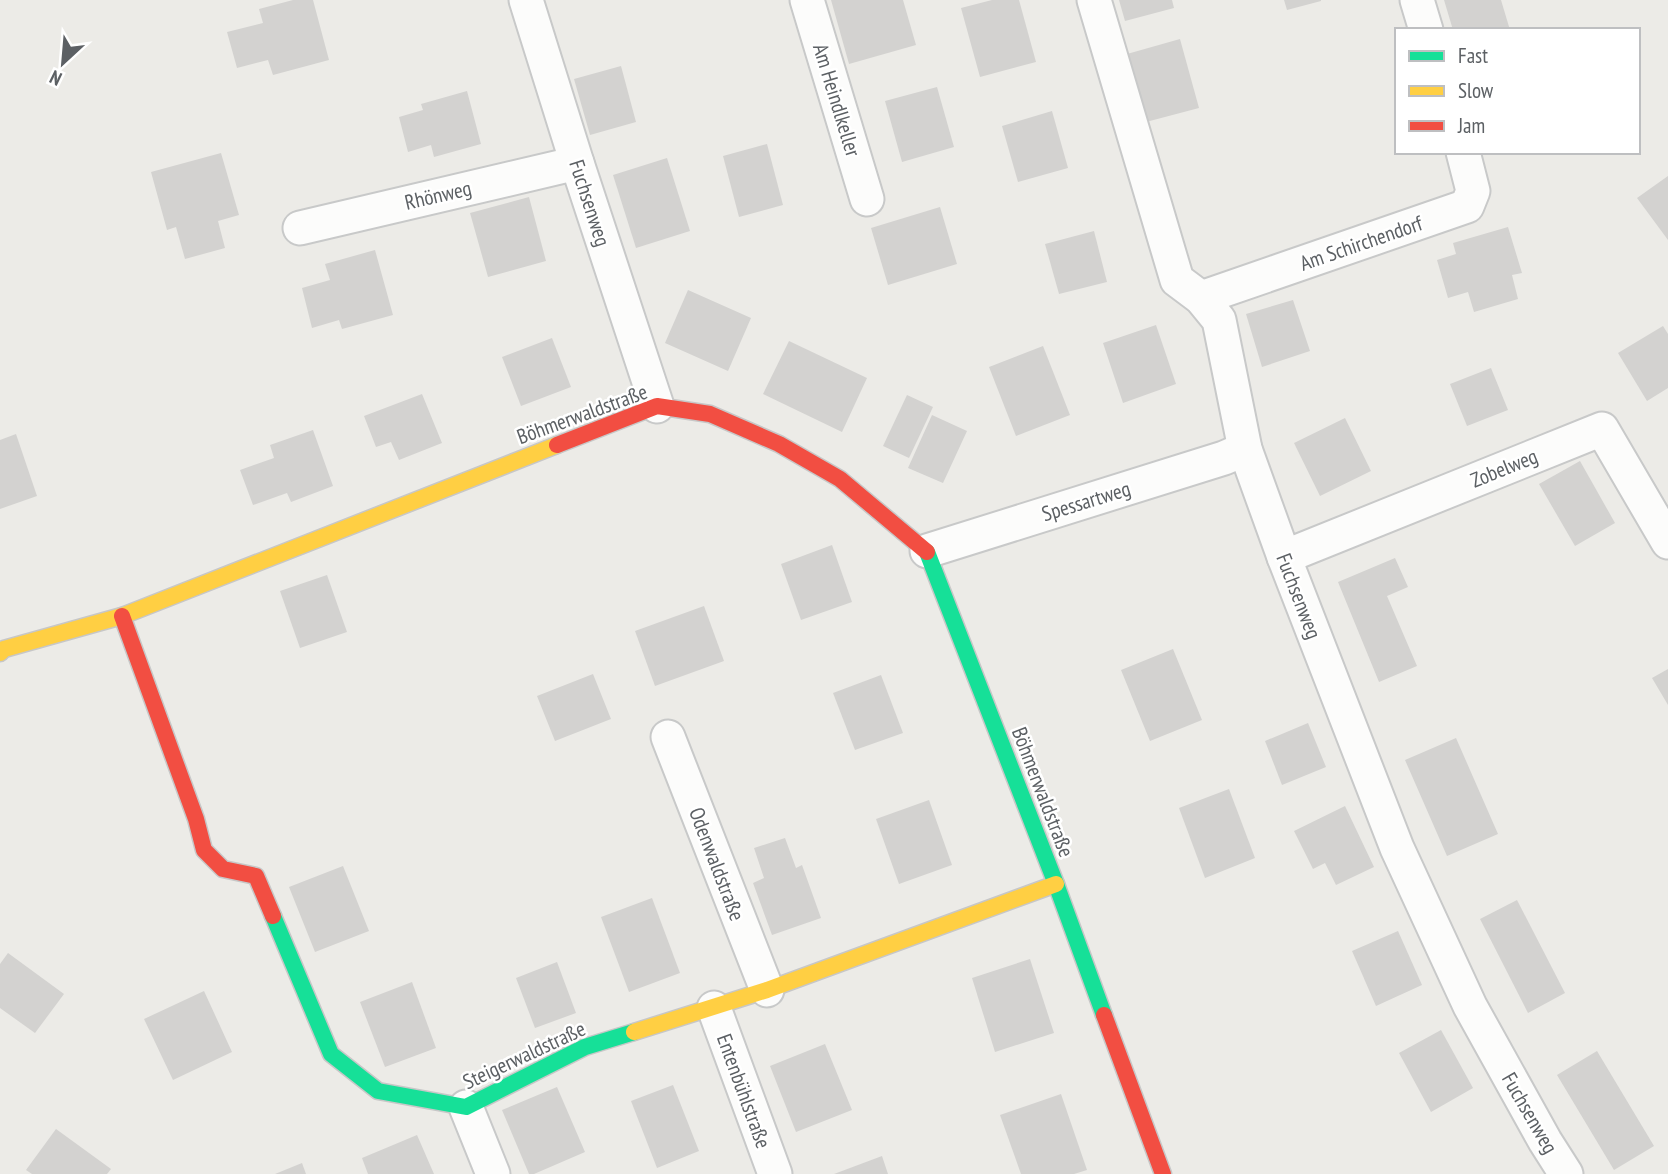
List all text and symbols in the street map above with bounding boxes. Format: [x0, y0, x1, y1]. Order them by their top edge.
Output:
north arrow [28, 28, 98, 98]
legend [1395, 28, 1640, 154]
street label: Am Heindlkeller [807, 40, 867, 160]
text: Fast [1458, 42, 1488, 69]
text: N [46, 65, 65, 91]
text: Slow [1458, 77, 1494, 104]
text: Jam [1457, 112, 1485, 139]
street label: Fuchsenweg [563, 156, 617, 250]
street label: Rhönweg [402, 174, 474, 216]
street label: Am Schirchendorf [1296, 209, 1426, 277]
street label: Böhmerwaldstraße [513, 378, 651, 450]
street label: Zobelweg [1467, 442, 1541, 494]
street label: Spessartweg [1038, 475, 1134, 527]
street label: Fuchsenweg [1270, 549, 1328, 643]
street label: Böhmerwaldstraße [1006, 723, 1080, 861]
street label: Odenwaldstraße [683, 803, 751, 925]
street label: Steigerwaldstraße [458, 1015, 590, 1095]
street label: Entenbühlstraße [711, 1030, 777, 1152]
street label: Fuchsenweg [1496, 1068, 1564, 1158]

